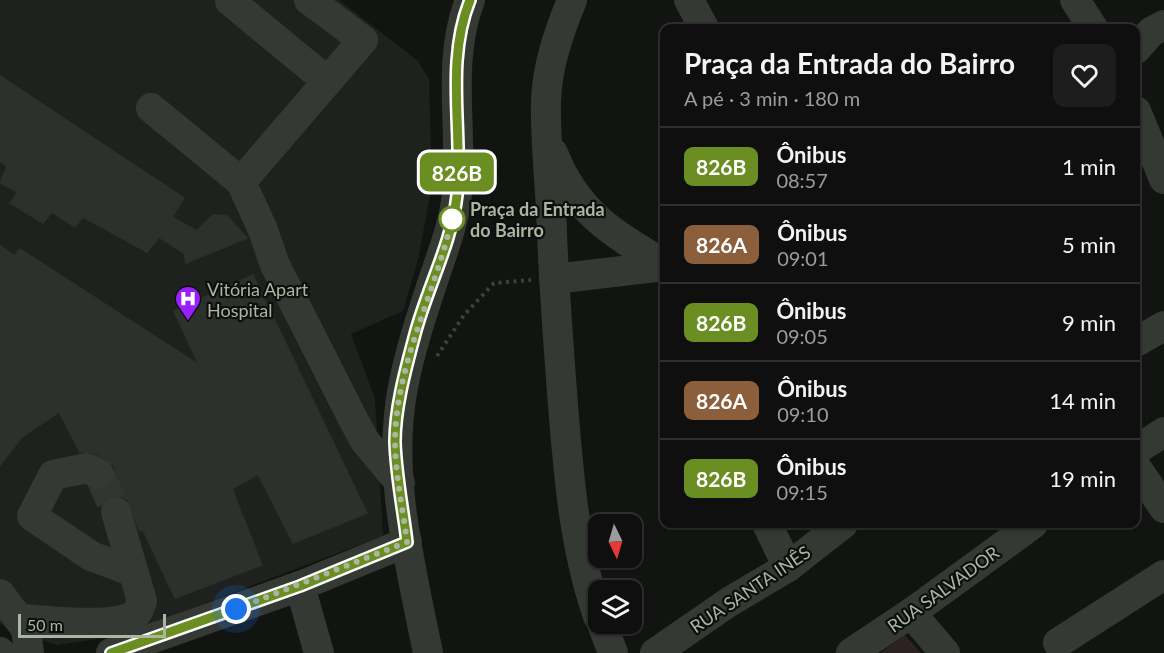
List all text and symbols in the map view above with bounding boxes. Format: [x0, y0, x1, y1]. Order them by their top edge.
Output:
button: heart [1053, 44, 1116, 107]
text: Praça da Entrada do Bairro [684, 46, 1015, 80]
text: A pé · 3 min · 180 m [684, 86, 860, 110]
text: Ônibus [776, 141, 847, 168]
line badge: 826B [415, 152, 499, 192]
text: 1 min [1062, 153, 1116, 180]
text: 826B [696, 154, 746, 179]
text: 826B [432, 160, 482, 185]
text: 08:57 [776, 168, 828, 192]
place label: Praça da Entrada do Bairro [470, 198, 605, 241]
marker: Praça da Entrada do Bairro [439, 206, 465, 232]
text: Ônibus [777, 219, 847, 246]
text: 5 min [1062, 231, 1116, 258]
text: 826A [696, 232, 747, 257]
text: 09:01 [777, 246, 829, 270]
place label: Vitória Apart Hospital [207, 278, 309, 321]
hospital icon: Vitória Apart Hospital [173, 284, 203, 322]
text: Ônibus [776, 297, 847, 324]
text: 9 min [1062, 309, 1116, 336]
text: 826B [696, 310, 746, 335]
text: 09:05 [776, 324, 828, 348]
text: Ônibus [777, 375, 847, 402]
text: 14 min [1049, 387, 1116, 414]
text: 826A [696, 388, 747, 413]
text: 09:10 [777, 402, 829, 426]
text: Ônibus [776, 453, 847, 480]
text: 19 min [1049, 465, 1116, 492]
text: 826B [696, 466, 746, 491]
text: 09:15 [776, 480, 828, 504]
north arrow [588, 514, 642, 568]
map controls [588, 514, 642, 634]
street label: RUA SANTA INÊS [686, 541, 814, 637]
street label: RUA SALVADOR [883, 541, 1004, 637]
button: layers [588, 580, 642, 634]
your location [221, 594, 251, 624]
scale bar [18, 611, 166, 638]
text: 50 m [27, 615, 63, 634]

